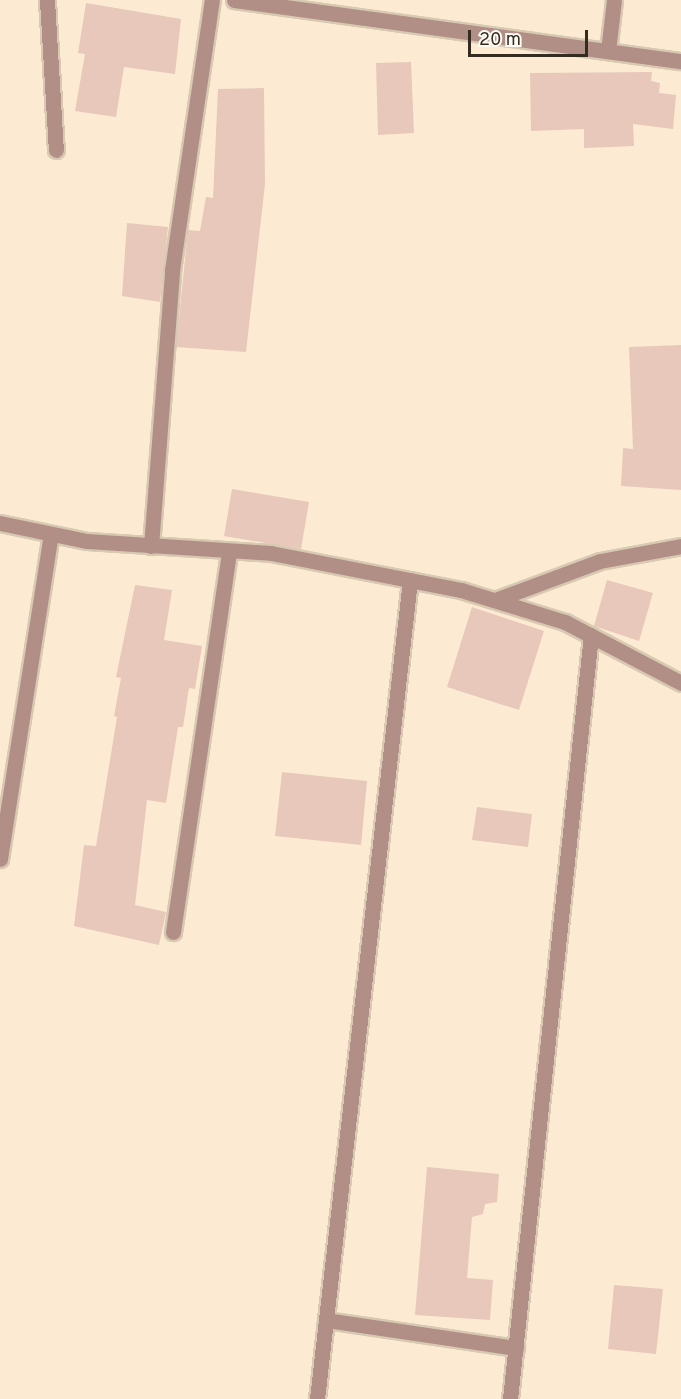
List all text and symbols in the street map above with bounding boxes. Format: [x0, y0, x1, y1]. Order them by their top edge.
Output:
scale bar [471, 18, 591, 56]
text: 20 m [479, 29, 521, 52]

